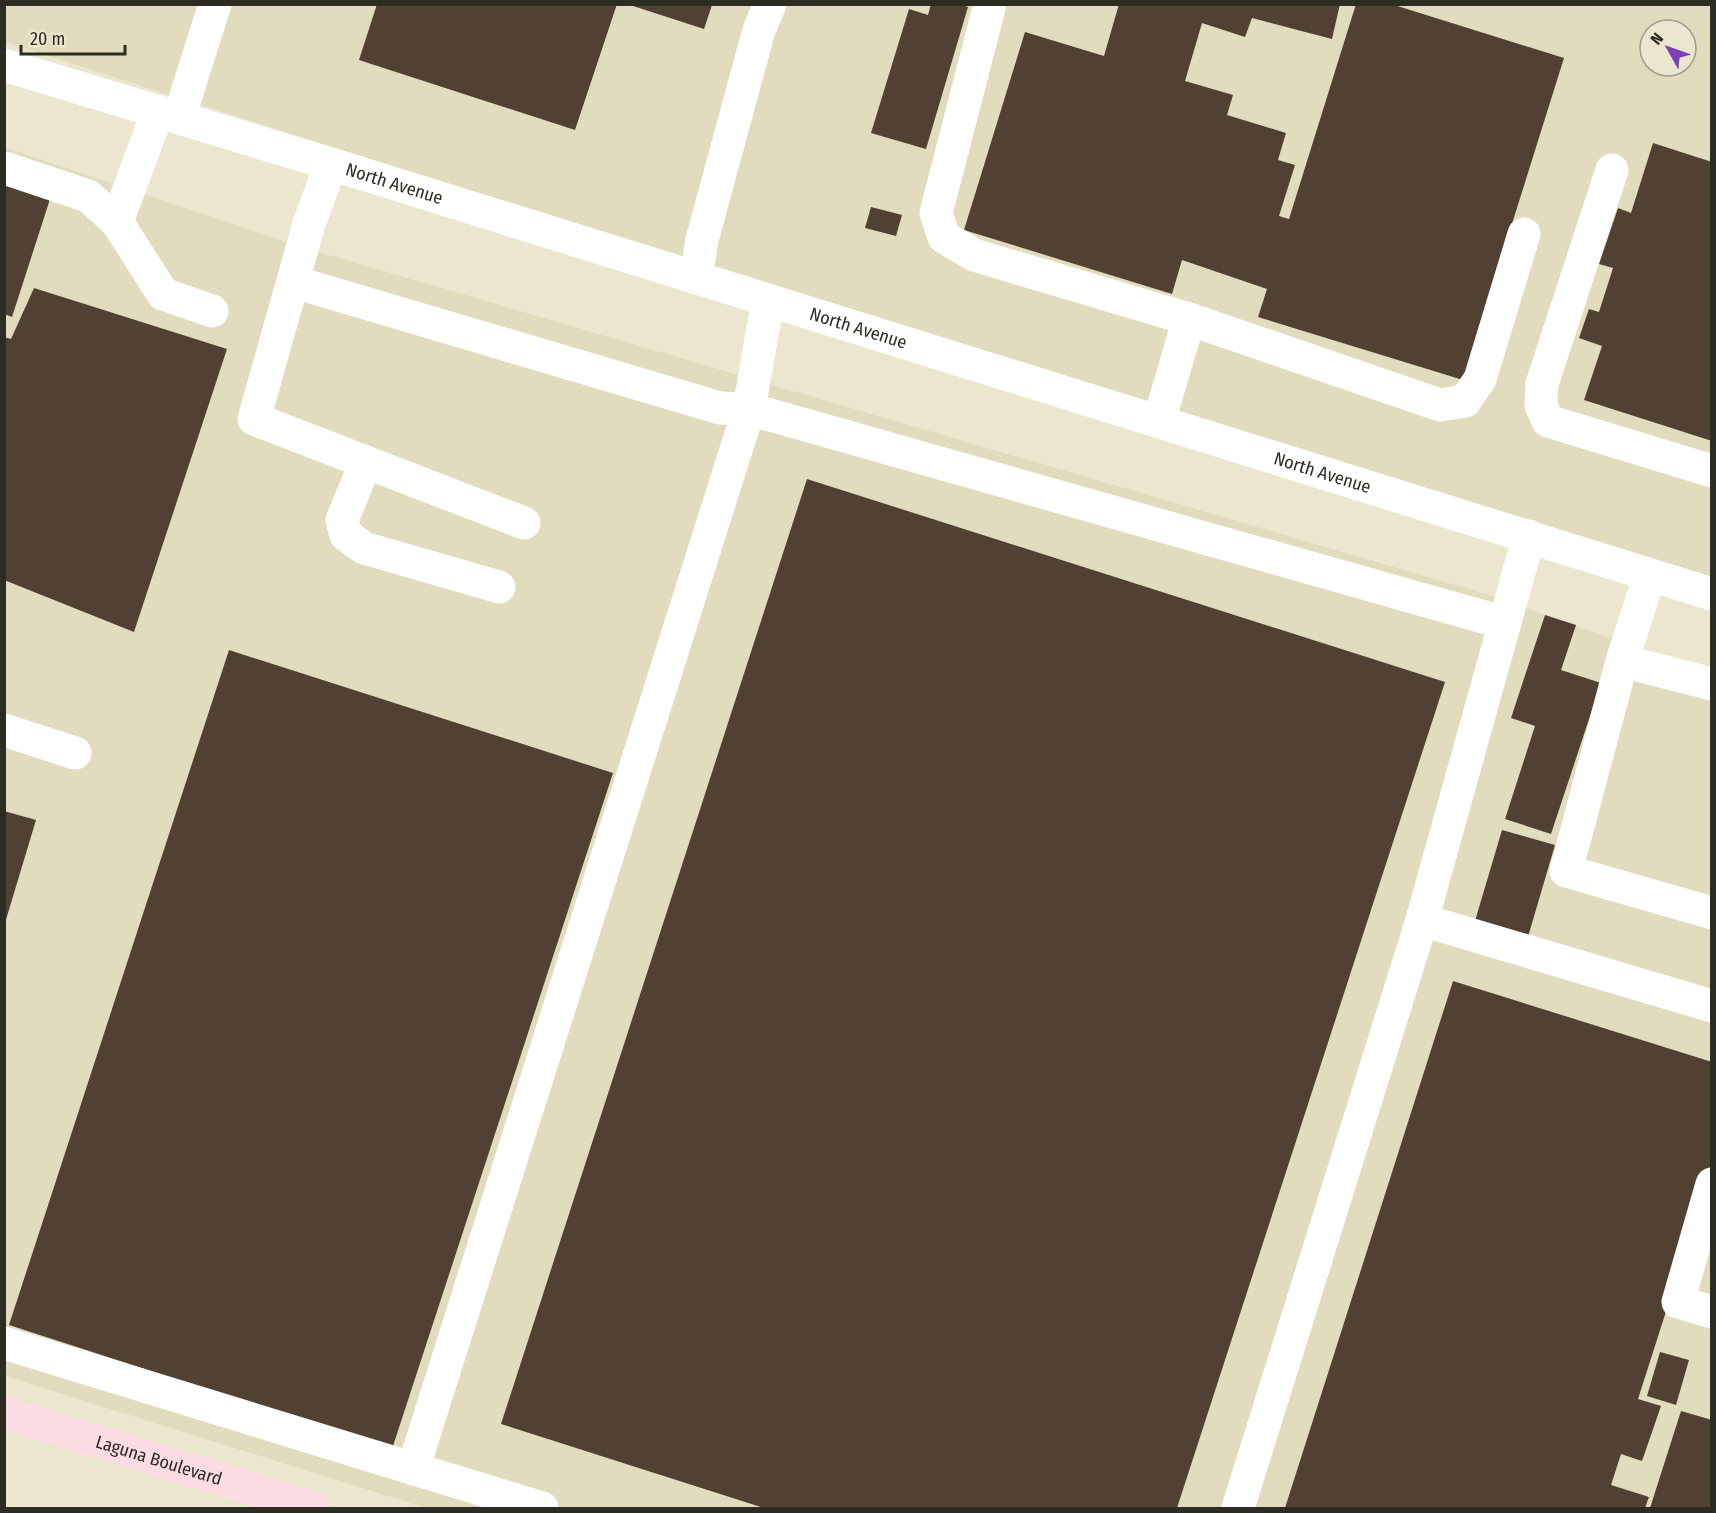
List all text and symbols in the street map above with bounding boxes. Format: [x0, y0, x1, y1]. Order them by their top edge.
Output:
scale bar [21, 18, 124, 56]
north arrow [1638, 18, 1698, 78]
text: 20 m [30, 28, 65, 50]
text: N [1647, 29, 1667, 48]
street label: North Avenue [343, 158, 446, 209]
street label: North Avenue [807, 303, 910, 354]
street label: North Avenue [1271, 447, 1374, 498]
street label: Laguna Boulevard [93, 1431, 225, 1490]

